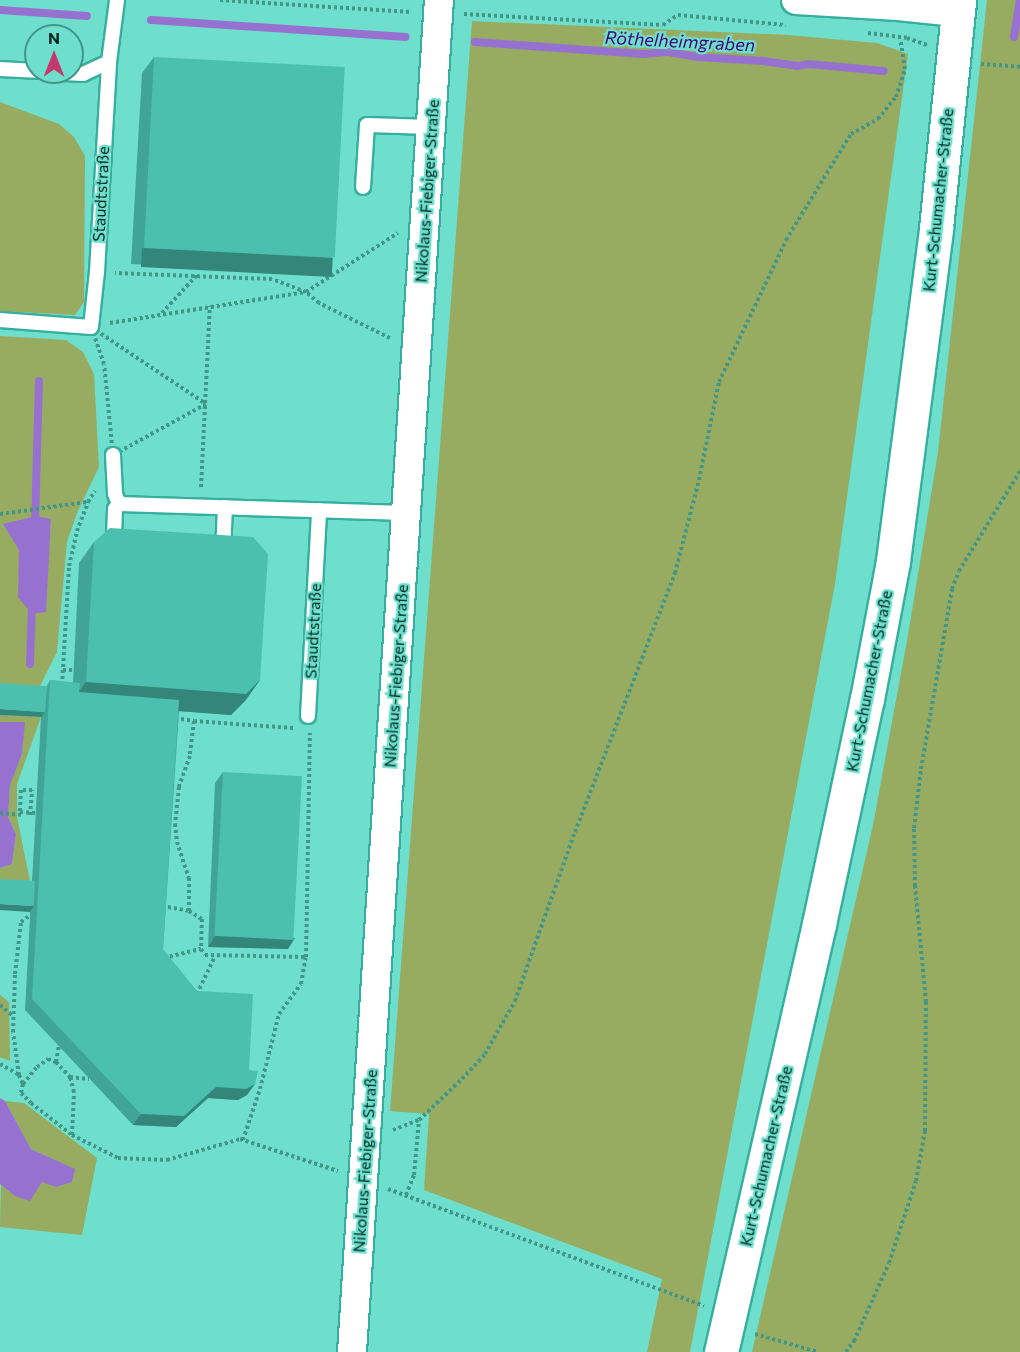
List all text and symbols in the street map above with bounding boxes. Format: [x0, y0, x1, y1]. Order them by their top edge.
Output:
north arrow [24, 24, 84, 84]
water label: Röthelheimgraben [604, 26, 756, 56]
text: N [48, 28, 60, 47]
street label: Nikolaus-Fiebiger-Straße [411, 99, 443, 283]
street label: Kurt-Schumacher-Straße [919, 107, 957, 293]
street label: Staudtstraße [89, 146, 113, 242]
street label: Staudtstraße [301, 583, 325, 679]
street label: Nikolaus-Fiebiger-Straße [380, 584, 412, 768]
street label: Kurt-Schumacher-Straße [842, 589, 896, 773]
street label: Kurt-Schumacher-Straße [736, 1064, 796, 1248]
street label: Nikolaus-Fiebiger-Straße [349, 1069, 381, 1253]

